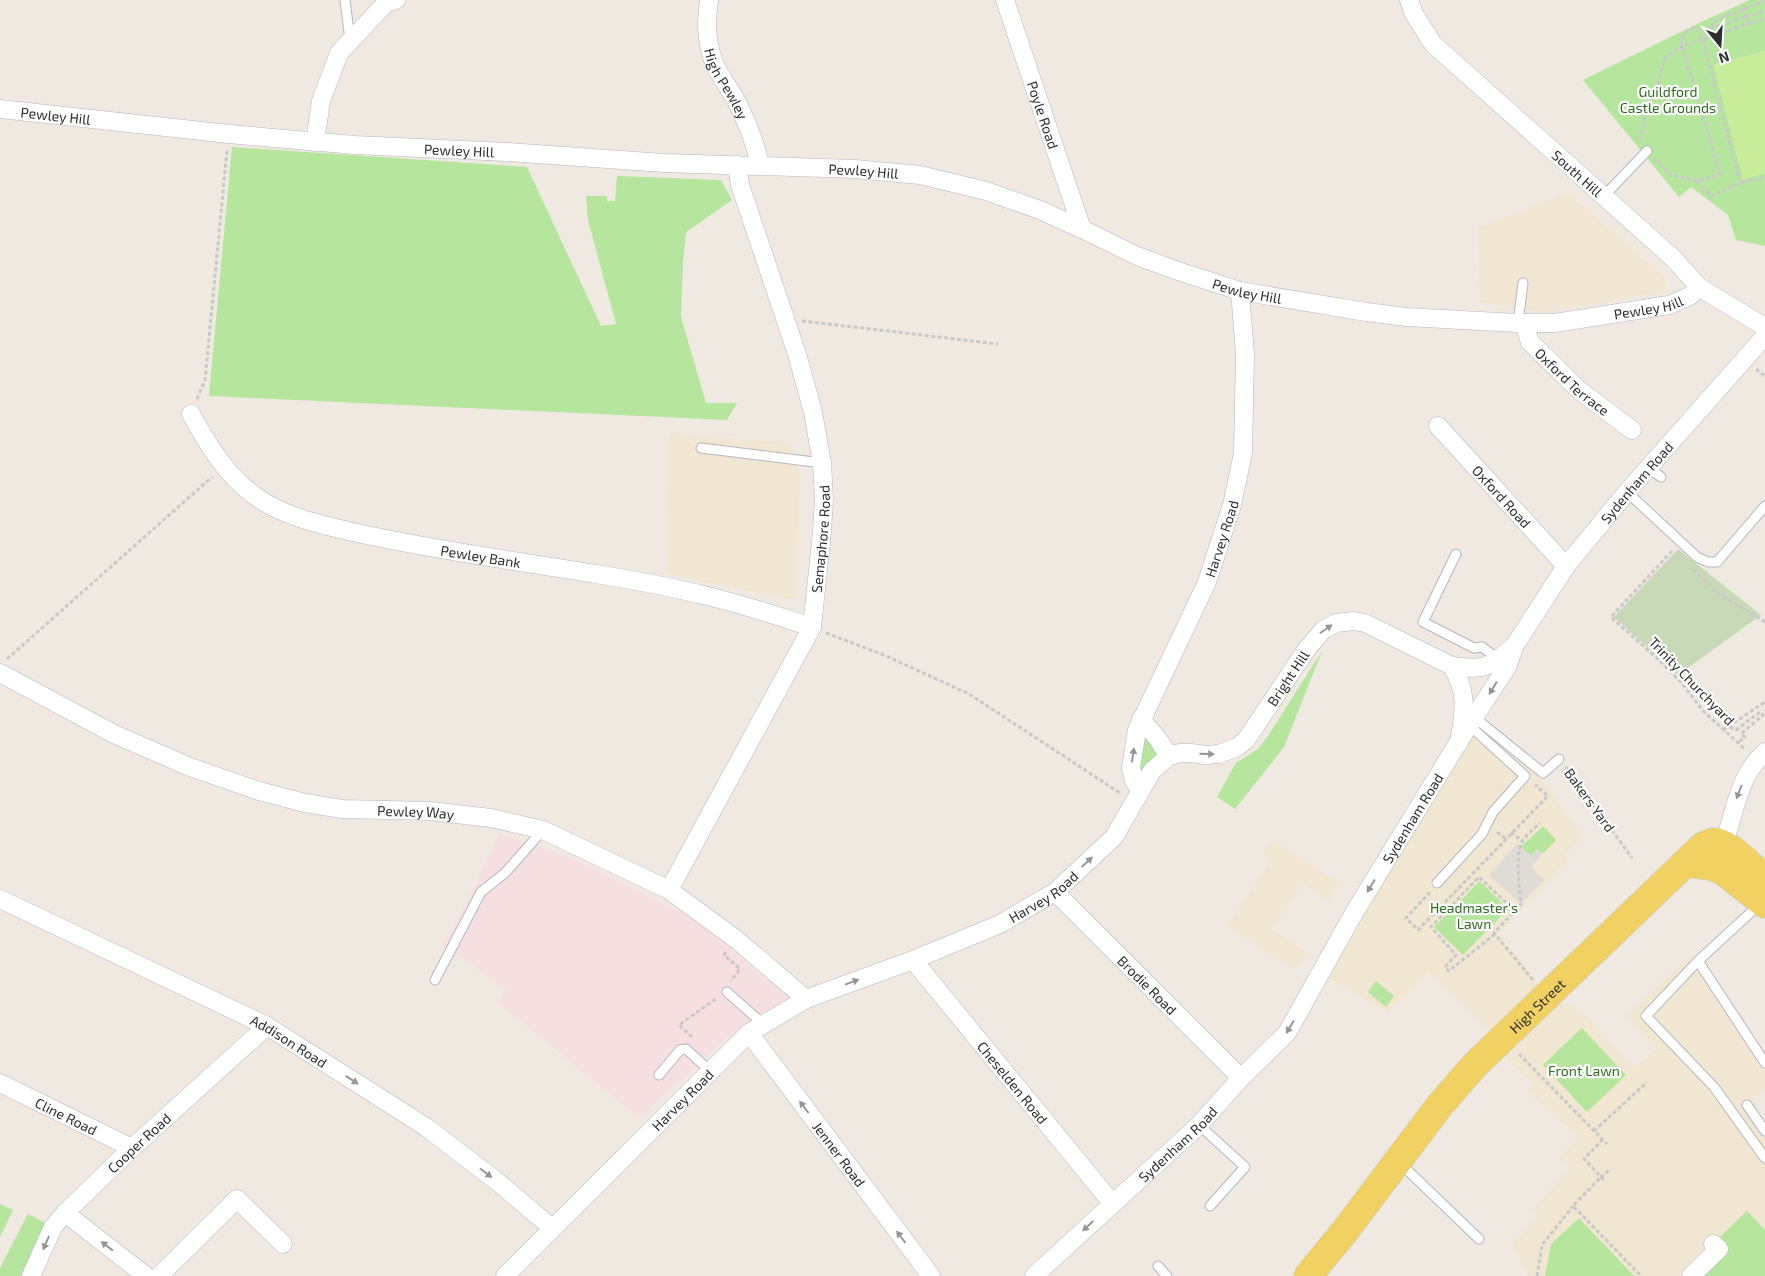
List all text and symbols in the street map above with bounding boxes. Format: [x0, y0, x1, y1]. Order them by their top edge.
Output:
north arrow [1695, 20, 1745, 70]
street label: High Pewley [701, 46, 752, 122]
text: N [1717, 48, 1732, 67]
street label: Poyle Road [1024, 79, 1063, 151]
park label: Guildford Castle Grounds [1620, 83, 1716, 116]
street label: Pewley Hill [20, 103, 92, 127]
street label: Pewley Hill [424, 140, 495, 160]
street label: South Hill [1549, 146, 1607, 200]
street label: Pewley Hill [828, 160, 900, 182]
street label: Pewley Hill [1210, 274, 1284, 306]
street label: Pewley Hill [1612, 291, 1686, 322]
street label: Oxford Terrace [1532, 344, 1613, 419]
street label: Sydenham Road [1596, 438, 1676, 526]
street label: Oxford Road [1469, 461, 1535, 531]
street label: Semaphore Road [807, 485, 833, 593]
street label: Harvey Road [1201, 499, 1241, 579]
street label: Pewley Bank [439, 541, 522, 570]
one-way arrow [1319, 624, 1333, 634]
street label: Trinity Churchyard [1646, 633, 1738, 729]
street label: Bright Hill [1263, 646, 1313, 709]
one-way arrow [1489, 681, 1498, 695]
one-way arrow [1129, 747, 1137, 763]
one-way arrow [1200, 750, 1216, 758]
street label: Bakers Yard [1561, 765, 1619, 835]
street label: Sydenham Road [1378, 770, 1446, 866]
one-way arrow [1735, 785, 1743, 800]
street label: Pewley Way [377, 801, 456, 822]
one-way arrow [1081, 856, 1093, 868]
street label: Harvey Road [1005, 867, 1081, 926]
one-way arrow [1367, 879, 1376, 892]
park label: Headmaster's Lawn [1430, 899, 1518, 932]
street label: Brodie Road [1115, 952, 1181, 1018]
street label: High Street [1505, 975, 1568, 1036]
one-way arrow [844, 978, 859, 985]
street label: Addison Road [248, 1011, 330, 1071]
one-way arrow [1286, 1020, 1295, 1033]
street label: Cheselden Road [974, 1038, 1052, 1127]
park label: Front Lawn [1548, 1062, 1620, 1079]
street label: Harvey Road [648, 1065, 716, 1134]
one-way arrow [346, 1075, 359, 1085]
street label: Cline Road [33, 1093, 100, 1138]
one-way arrow [799, 1100, 809, 1114]
street label: Sydenham Road [1134, 1103, 1220, 1185]
street label: Cooper Road [103, 1109, 174, 1176]
street label: Jenner Road [810, 1118, 869, 1190]
one-way arrow [479, 1167, 492, 1178]
one-way arrow [1082, 1220, 1094, 1232]
one-way arrow [896, 1231, 907, 1244]
one-way arrow [41, 1236, 49, 1250]
one-way arrow [100, 1241, 114, 1251]

